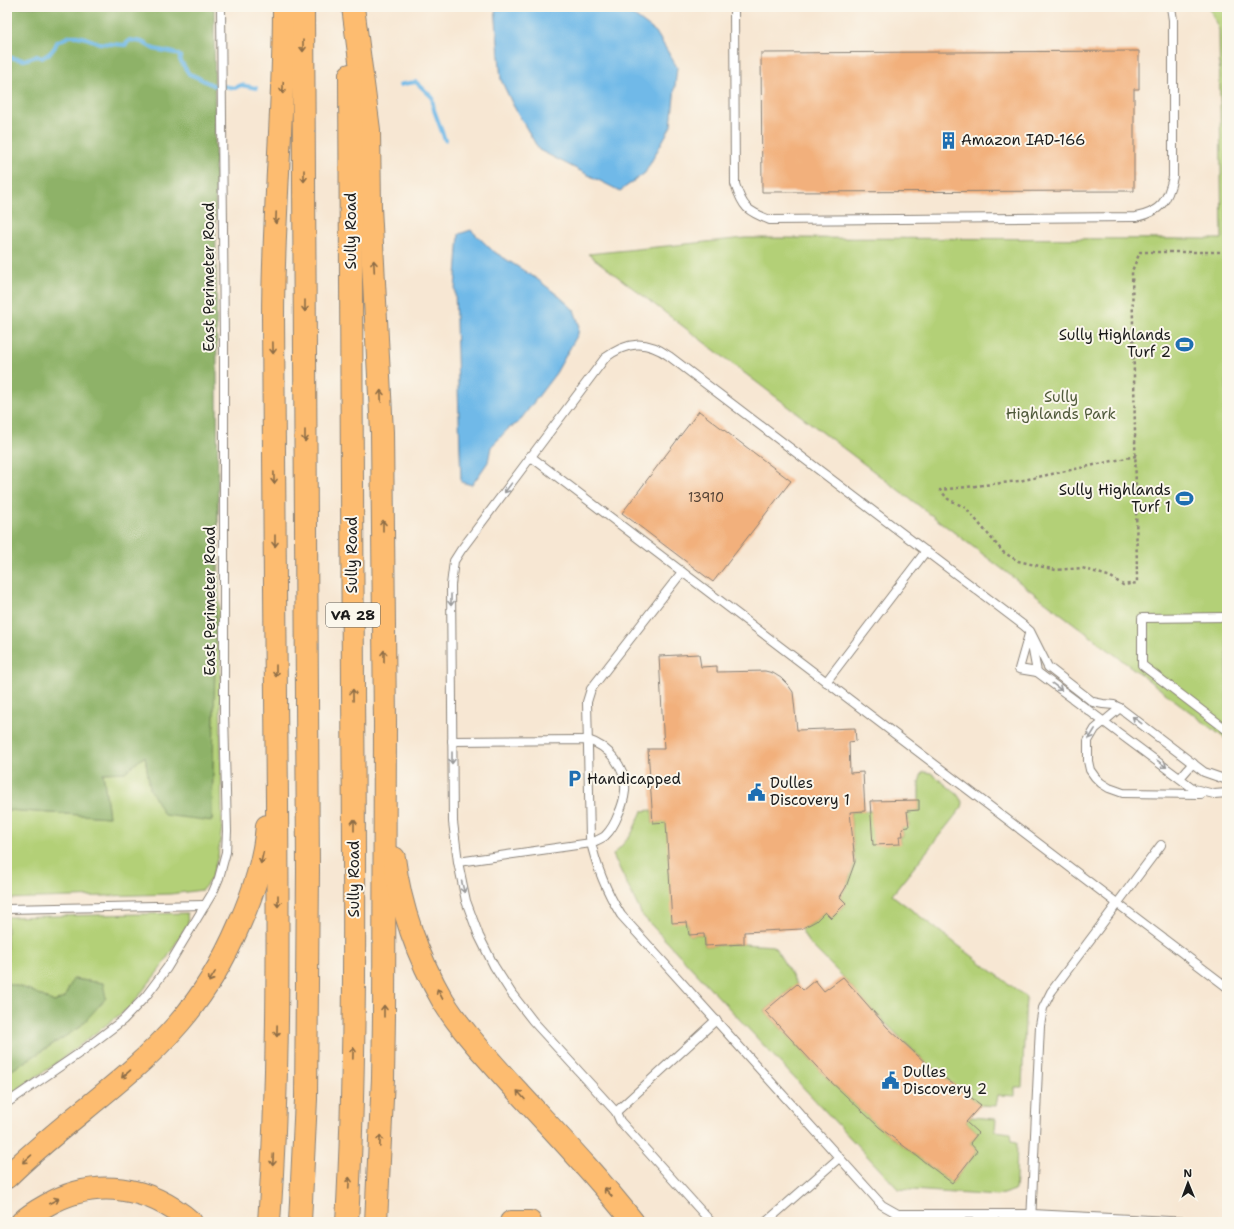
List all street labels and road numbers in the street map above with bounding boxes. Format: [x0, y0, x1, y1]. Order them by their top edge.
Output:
street label: Sully Road [341, 192, 361, 269]
street label: East Perimeter Road [199, 202, 219, 352]
street label: Sully Road [342, 516, 362, 593]
street label: East Perimeter Road [200, 526, 220, 676]
road number: VA 28 [326, 603, 380, 627]
street label: Sully Road [344, 840, 364, 917]

